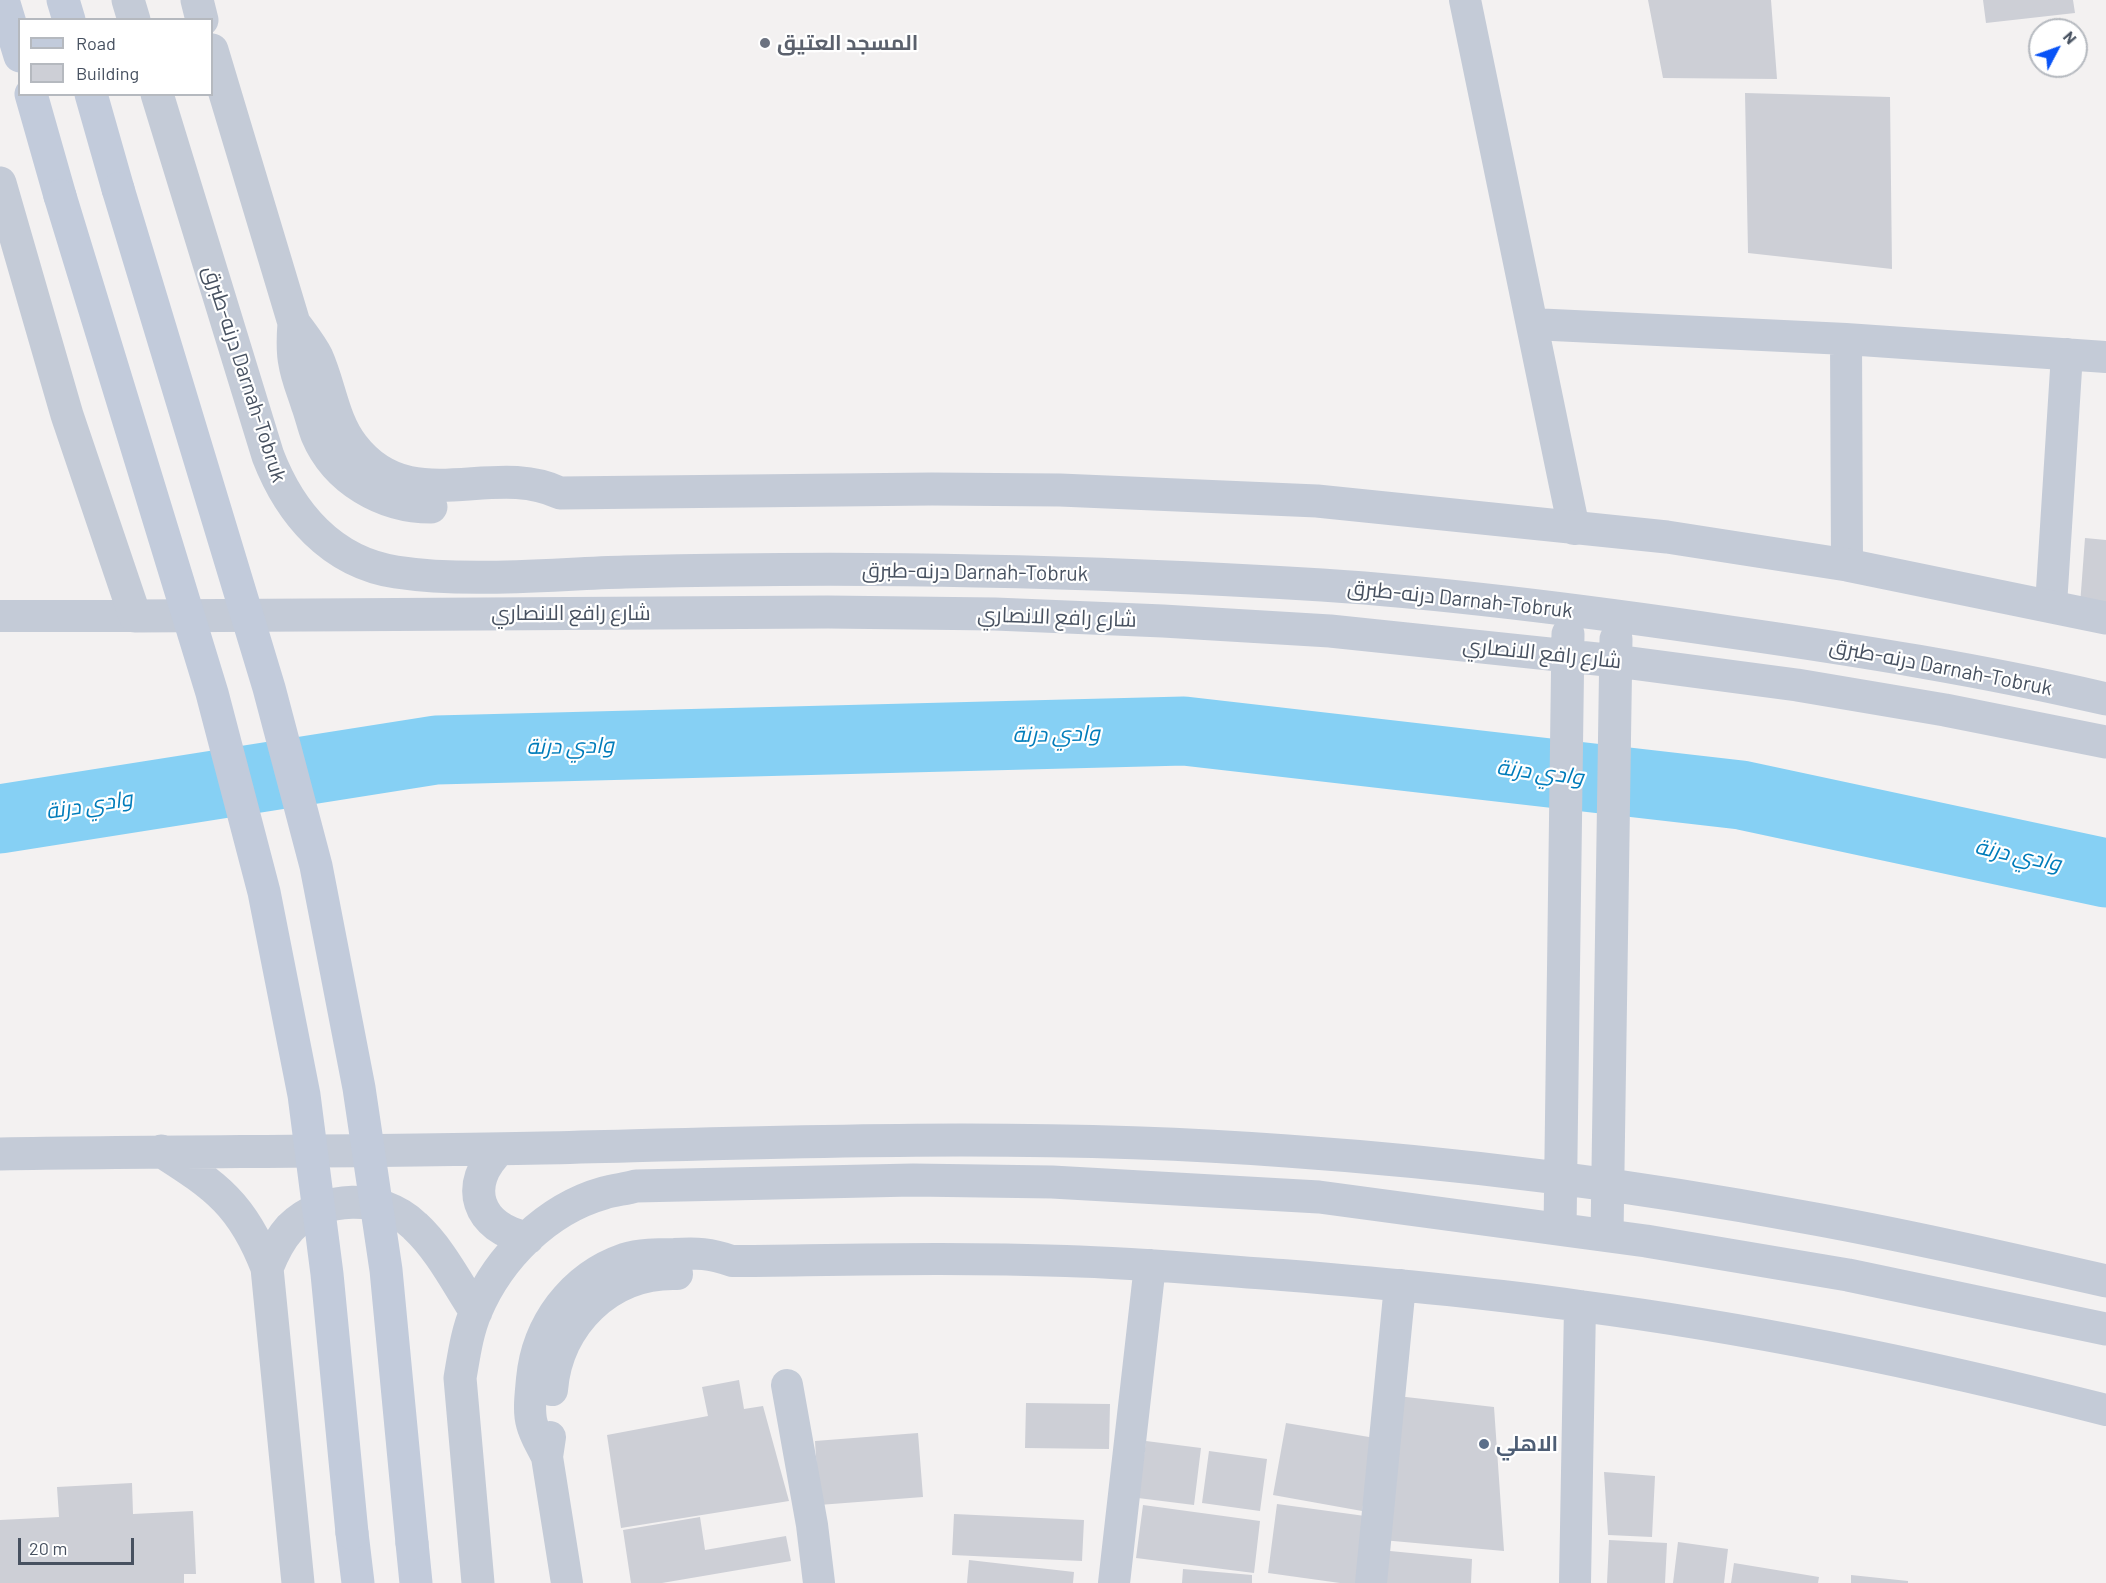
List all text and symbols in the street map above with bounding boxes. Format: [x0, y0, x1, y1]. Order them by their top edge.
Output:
legend [18, 18, 213, 96]
north arrow [2028, 18, 2088, 78]
text: N [2060, 27, 2081, 47]
place label: المسجد العتيق [777, 30, 918, 56]
text: Road [76, 32, 116, 54]
marker: المسجد العتيق [758, 36, 772, 50]
text: Building [76, 62, 139, 84]
street label: درنه-طبرق Darnah-Tobruk [198, 262, 292, 486]
street label: درنه-طبرق Darnah-Tobruk [862, 557, 1088, 587]
street label: درنه-طبرق Darnah-Tobruk [1346, 575, 1574, 623]
street label: شارع رافع الانصاري [491, 600, 651, 626]
street label: شارع رافع الانصاري [977, 602, 1137, 632]
street label: شارع رافع الانصاري [1461, 632, 1623, 674]
street label: درنه-طبرق Darnah-Tobruk [1827, 633, 2055, 701]
water label: وادي درنة [1012, 720, 1100, 748]
water label: وادي درنة [526, 732, 614, 760]
water label: وادي درنة [1495, 754, 1585, 790]
water label: وادي درنة [44, 785, 134, 825]
water label: وادي درنة [1972, 833, 2064, 877]
place label: الاهلي [1496, 1431, 1558, 1457]
marker: الاهلي [1477, 1437, 1491, 1451]
scale bar [21, 1526, 136, 1564]
text: 20 m [29, 1537, 67, 1559]

